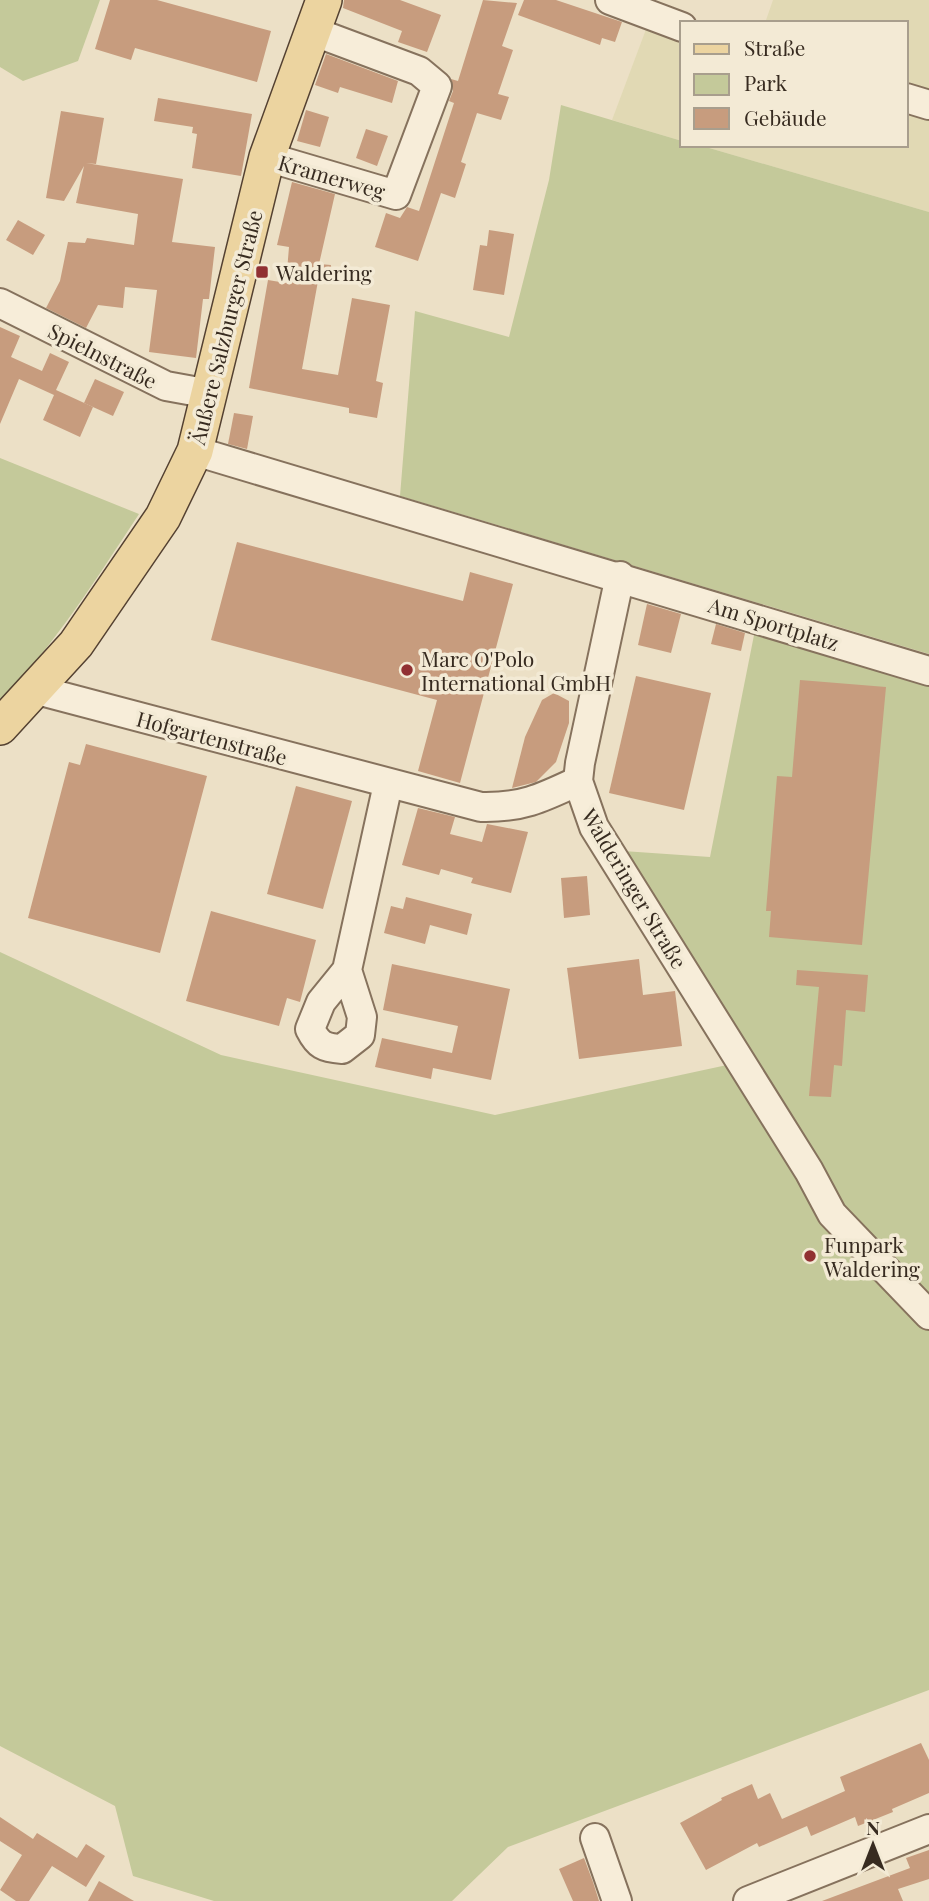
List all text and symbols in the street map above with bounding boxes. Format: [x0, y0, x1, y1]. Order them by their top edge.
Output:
legend [680, 21, 908, 147]
text: Straße [744, 33, 805, 61]
text: Park [744, 68, 788, 96]
text: Gebäude [744, 103, 827, 131]
street label: Kramerweg [275, 147, 389, 205]
street label: Äußere Salzburger Straße [182, 207, 268, 448]
place label: Waldering [275, 258, 372, 286]
marker: Waldering [254, 264, 270, 280]
street label: Spielnstraße [44, 316, 162, 394]
street label: Am Sportplatz [704, 590, 843, 656]
place label: Marc O'Polo International GmbH [421, 644, 611, 696]
marker: Marc O'Polo International GmbH [399, 662, 415, 678]
street label: Hofgartenstraße [134, 703, 290, 771]
street label: Walderinger Straße [576, 802, 694, 973]
place label: Funpark Waldering [823, 1230, 920, 1282]
marker: Funpark Waldering [802, 1248, 818, 1264]
north arrow [838, 1810, 908, 1880]
text: N [866, 1814, 880, 1840]

